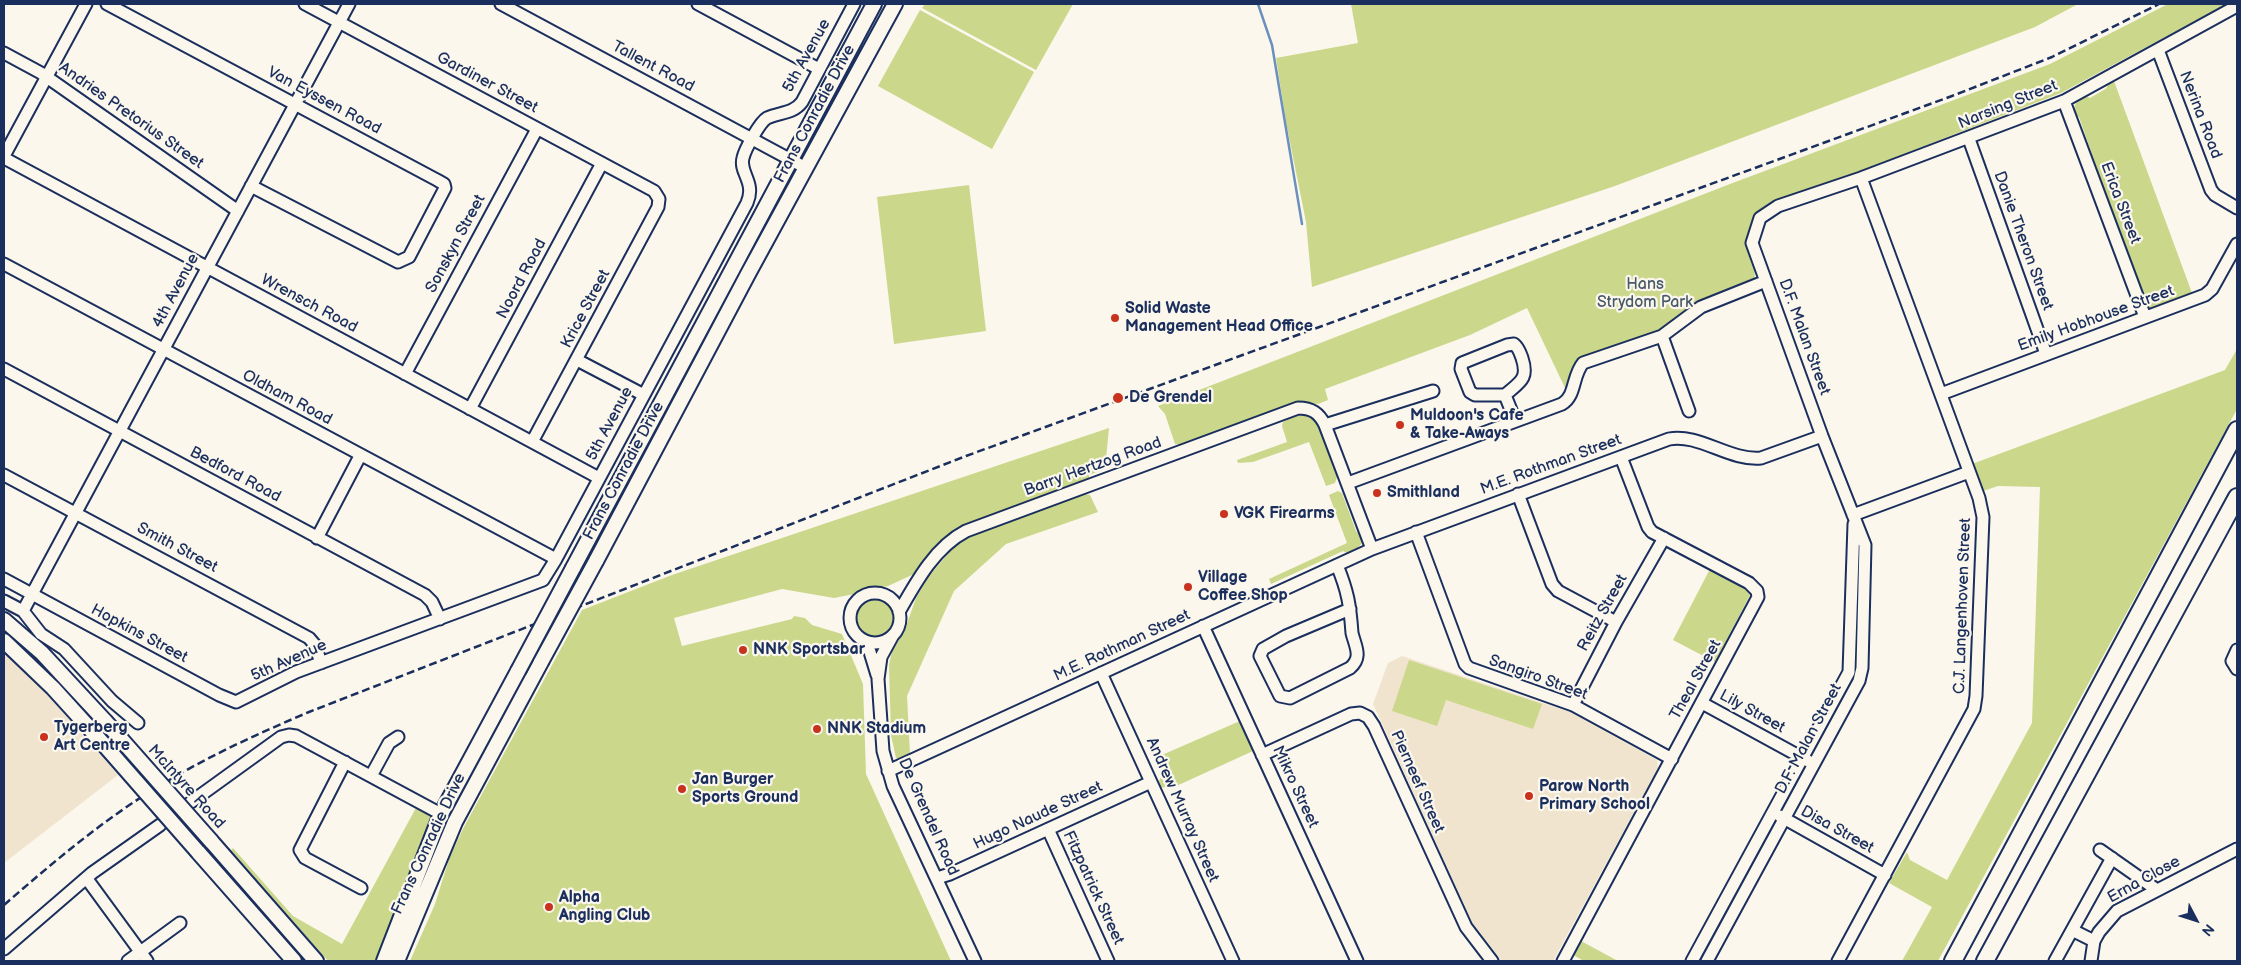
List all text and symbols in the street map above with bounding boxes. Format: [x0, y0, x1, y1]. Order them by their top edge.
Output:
street label: 5th Avenue [779, 16, 835, 96]
street label: Tallent Road [609, 37, 697, 97]
street label: Frans Conradie Drive [770, 42, 860, 186]
street label: Gardiner Street [433, 48, 541, 118]
street label: Andries Pretorius Street [55, 59, 207, 173]
street label: Van Eyssen Road [264, 63, 384, 139]
street label: Nerina Road [2175, 69, 2225, 161]
street label: Narsing Street [1956, 76, 2060, 134]
street label: Erica Street [2096, 159, 2144, 247]
street label: Danie Theron Street [1989, 169, 2057, 313]
street label: Sonskyn Street [422, 192, 490, 296]
street label: Noord Road [493, 236, 551, 322]
street label: 4th Avenue [148, 250, 204, 332]
street label: Krice Street [557, 266, 615, 352]
street label: Wrensch Road [257, 270, 361, 338]
park label: Hans Strydom Park [1597, 275, 1693, 313]
street label: D.F. Malan Street [1774, 276, 1834, 398]
street label: Emily Hobhouse Street [2015, 282, 2177, 356]
place label: Solid Waste Management Head Office [1125, 299, 1313, 337]
marker: Solid Waste Management Head Office [1109, 312, 1121, 324]
street label: Oldham Road [239, 366, 335, 430]
street label: 5th Avenue [583, 384, 637, 464]
place label: De Grendel [1129, 388, 1212, 408]
marker: De Grendel [1111, 391, 1125, 405]
street label: Frans Conradie Drive [579, 399, 669, 543]
place label: Muldoon's Cafe & Take-Aways [1410, 406, 1524, 444]
marker: Muldoon's Cafe & Take-Aways [1394, 419, 1406, 431]
street label: M.E. Rothman Street [1478, 431, 1624, 499]
street label: Barry Hertzog Road [1022, 433, 1164, 501]
street label: Bedford Road [186, 443, 284, 507]
place label: Smithland [1387, 483, 1460, 503]
marker: Smithland [1371, 487, 1383, 499]
place label: VGK Firearms [1234, 504, 1335, 524]
marker: VGK Firearms [1218, 508, 1230, 520]
street label: C.J. Langenhoven Street [1950, 518, 1976, 694]
street label: Smith Street [133, 519, 221, 577]
place label: Village Coffee Shop [1198, 568, 1288, 606]
street label: Reitz Street [1574, 571, 1632, 655]
marker: Village Coffee Shop [1182, 581, 1194, 593]
street label: Hopkins Street [87, 600, 191, 668]
street label: M.E. Rothman Street [1051, 606, 1193, 686]
street label: 5th Avenue [248, 636, 330, 686]
street label: Theal Street [1666, 637, 1726, 723]
place label: NNK Sportsbar [753, 640, 865, 660]
marker: NNK Sportsbar [737, 644, 749, 656]
street label: Sangiro Street [1486, 651, 1590, 705]
street label: D.F. Malan Street [1772, 681, 1846, 797]
street label: Lily Street [1716, 686, 1788, 738]
place label: Tygerberg Art Centre [54, 718, 130, 756]
place label: NNK Stadium [827, 719, 926, 739]
marker: NNK Stadium [811, 723, 823, 735]
street label: Pierneef Street [1386, 728, 1448, 836]
marker: Tygerberg Art Centre [38, 731, 50, 743]
street label: Andrew Murray Street [1141, 735, 1223, 885]
street label: McIntyre Road [143, 741, 229, 833]
street label: Mikro Street [1268, 743, 1322, 831]
street label: De Grendel Road [894, 755, 962, 879]
street label: Frans Conradie Drive [388, 770, 470, 918]
place label: Jan Burger Sports Ground [692, 770, 798, 808]
place label: Parow North Primary School [1539, 777, 1650, 815]
street label: Hugo Naude Street [970, 778, 1106, 854]
marker: Jan Burger Sports Ground [676, 783, 688, 795]
marker: Parow North Primary School [1523, 790, 1535, 802]
street label: Disa Street [1797, 802, 1877, 858]
street label: Fitzpatrick Street [1058, 828, 1128, 948]
street label: Erna Close [2104, 852, 2184, 908]
place label: Alpha Angling Club [559, 888, 651, 926]
north arrow [2171, 895, 2221, 945]
marker: Alpha Angling Club [543, 901, 555, 913]
text: N [2198, 920, 2218, 939]

